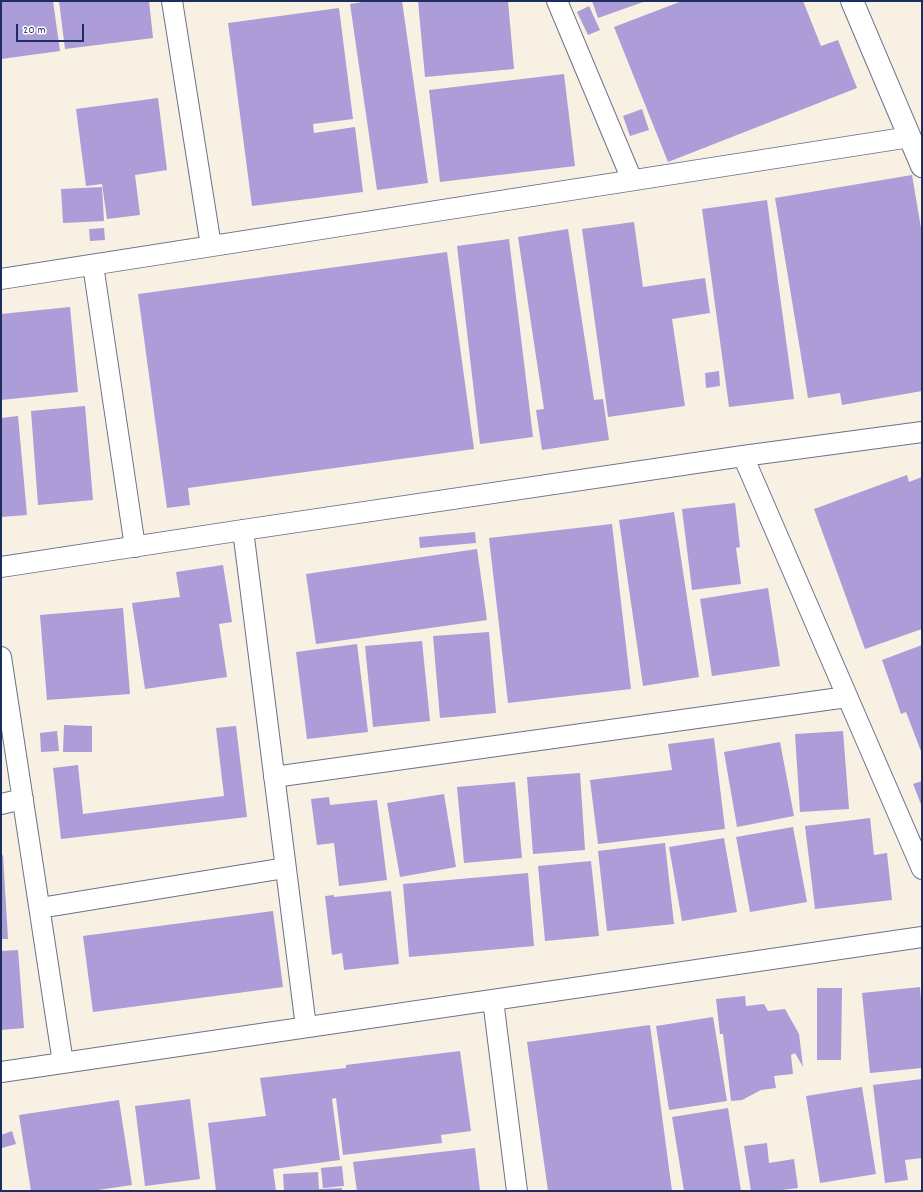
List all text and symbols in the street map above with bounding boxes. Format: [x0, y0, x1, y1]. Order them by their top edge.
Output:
scale bar [18, 16, 86, 42]
text: 20 m [23, 22, 46, 39]

